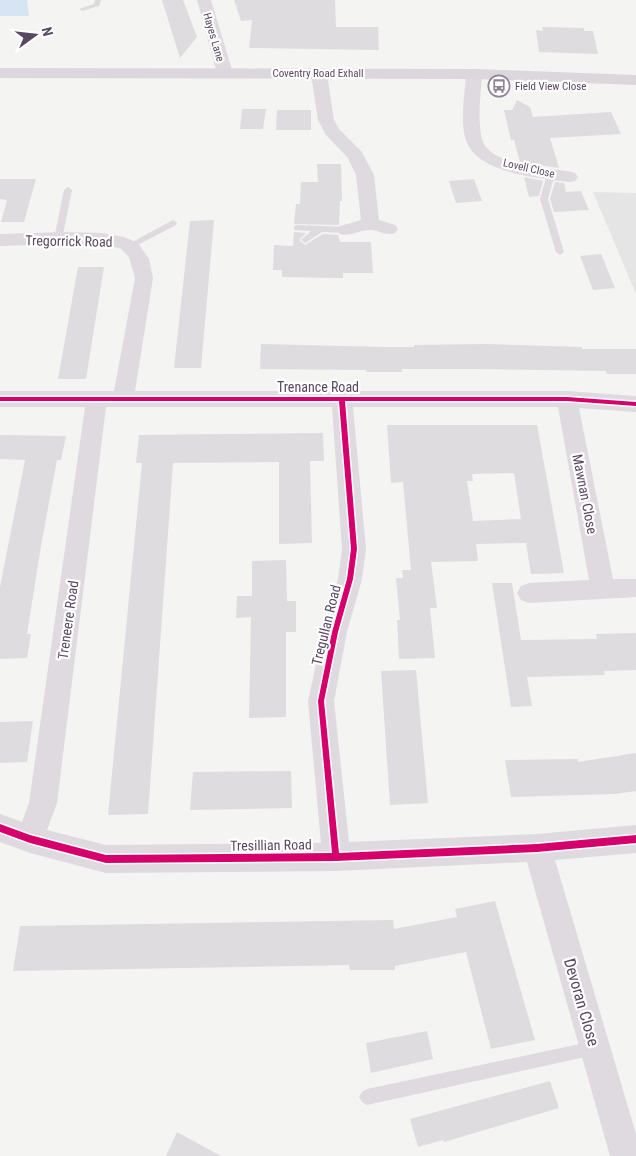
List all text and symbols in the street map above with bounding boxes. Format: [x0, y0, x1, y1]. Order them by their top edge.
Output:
north arrow [10, 10, 60, 60]
street label: Hayes Lane [200, 11, 227, 63]
text: N [39, 25, 56, 38]
street label: Coventry Road Exhall [272, 67, 364, 80]
bus stop icon: Field View Close [487, 74, 511, 98]
place label: Field View Close [515, 80, 586, 93]
street label: Lovell Close [502, 156, 556, 181]
street label: Tregorrick Road [25, 232, 113, 250]
street label: Trenance Road [277, 379, 359, 395]
street label: Mawnan Close [569, 453, 601, 536]
street label: Treneere Road [55, 580, 81, 660]
street label: Tregullan Road [308, 583, 344, 667]
street label: Tresillian Road [230, 836, 312, 854]
street label: Devoran Close [560, 956, 603, 1048]

